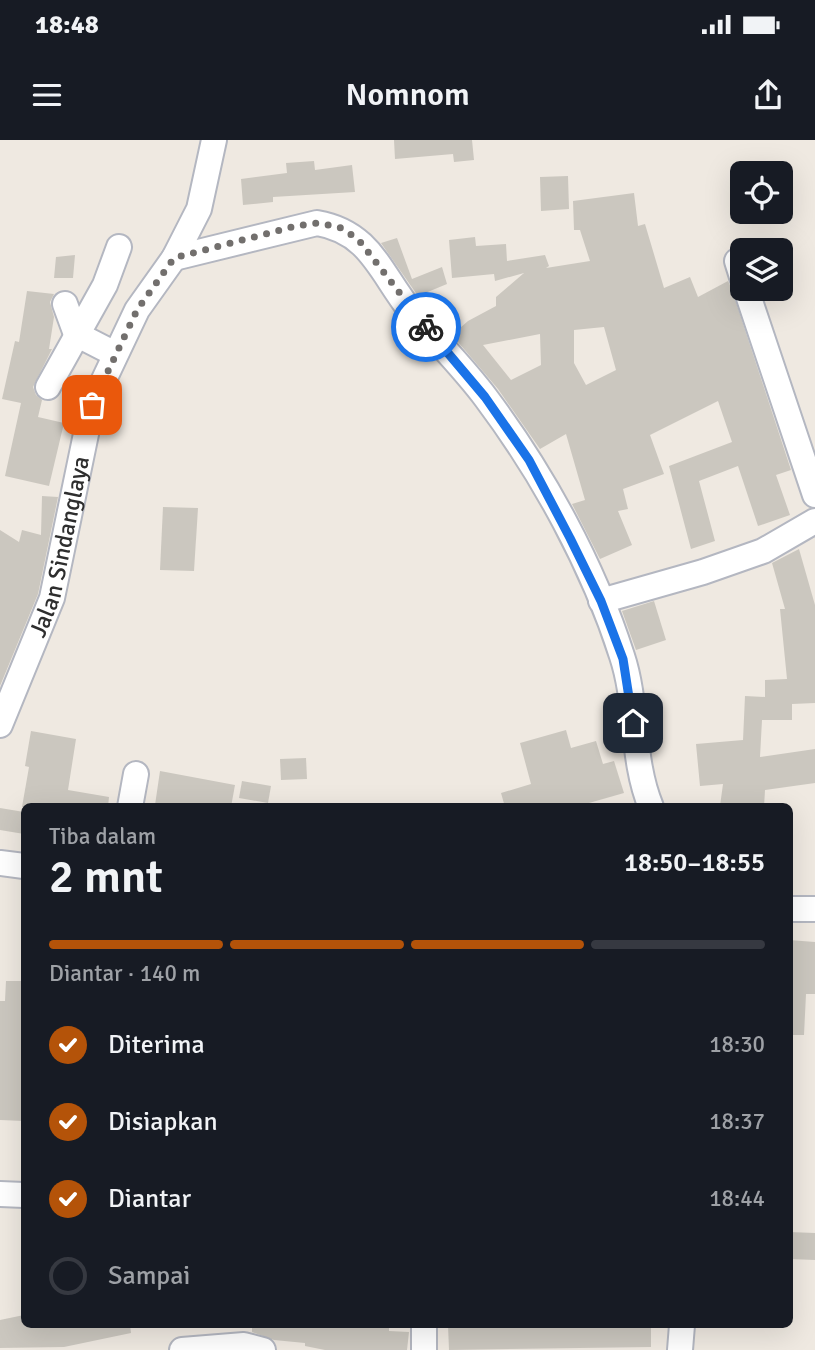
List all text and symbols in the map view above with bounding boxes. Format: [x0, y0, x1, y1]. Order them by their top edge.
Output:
text: 18:48 [35, 9, 99, 41]
text: Nomnom [345, 75, 470, 114]
icon: menu [28, 76, 66, 114]
icon: share [749, 76, 787, 114]
map controls [730, 161, 793, 301]
button: locate [730, 161, 793, 224]
button: layers [730, 238, 793, 301]
courier [391, 292, 461, 362]
icon: bike [407, 308, 445, 346]
pin [62, 375, 122, 435]
icon: bag [73, 386, 111, 424]
street label: Jalan Sindanglaya [23, 453, 96, 642]
pin [603, 693, 663, 753]
icon: home [614, 704, 652, 742]
text: Tiba dalam [49, 822, 156, 851]
text: 18:50–18:55 [624, 847, 765, 879]
text: 2 mnt [49, 849, 163, 905]
text: Diantar · 140 m [49, 959, 200, 988]
icon: check [49, 1026, 87, 1064]
text: Diterima [108, 1029, 205, 1061]
text: 18:30 [709, 1030, 765, 1059]
icon: check [49, 1103, 87, 1141]
text: Disiapkan [108, 1106, 218, 1138]
text: 18:37 [709, 1107, 765, 1136]
icon: check [49, 1180, 87, 1218]
text: Diantar [108, 1183, 191, 1215]
text: 18:44 [709, 1184, 765, 1213]
text: Sampai [108, 1260, 190, 1292]

